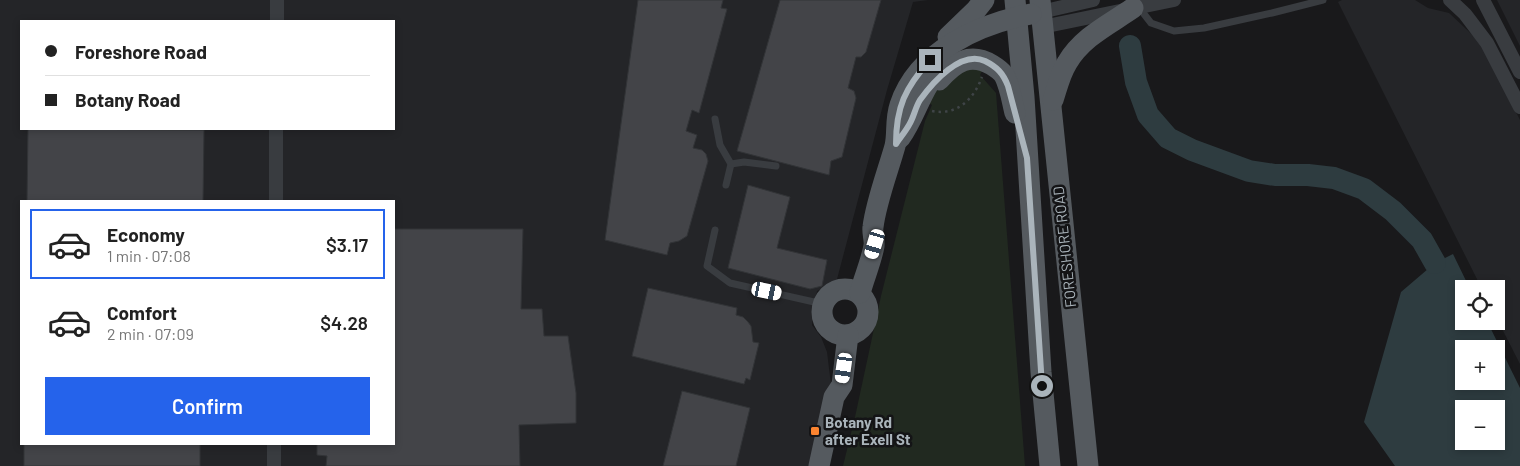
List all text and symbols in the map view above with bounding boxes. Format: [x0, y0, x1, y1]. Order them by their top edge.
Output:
text: Foreshore Road [75, 40, 207, 63]
route end [919, 49, 941, 71]
text: Botany Road [75, 88, 181, 111]
street label: FORESHORE ROAD [1049, 185, 1079, 309]
icon: car [47, 222, 92, 267]
text: Economy [107, 223, 185, 246]
car [863, 227, 886, 261]
text: $3.17 [326, 233, 368, 256]
text: 1 min · 07:08 [107, 246, 191, 265]
map controls [1455, 280, 1505, 450]
button: locate [1455, 280, 1505, 330]
car [750, 281, 783, 301]
icon: car [47, 300, 92, 345]
text: Comfort [107, 301, 177, 324]
text: $4.28 [320, 311, 368, 334]
text: 2 min · 07:09 [107, 324, 194, 343]
button: + [1455, 340, 1505, 390]
car [834, 352, 853, 384]
route start [1031, 375, 1053, 397]
button: Confirm [45, 377, 370, 435]
button: − [1455, 400, 1505, 450]
place label: Botany Rd after Exell St [825, 413, 911, 448]
marker: Botany Rd after Exell St [809, 425, 821, 437]

